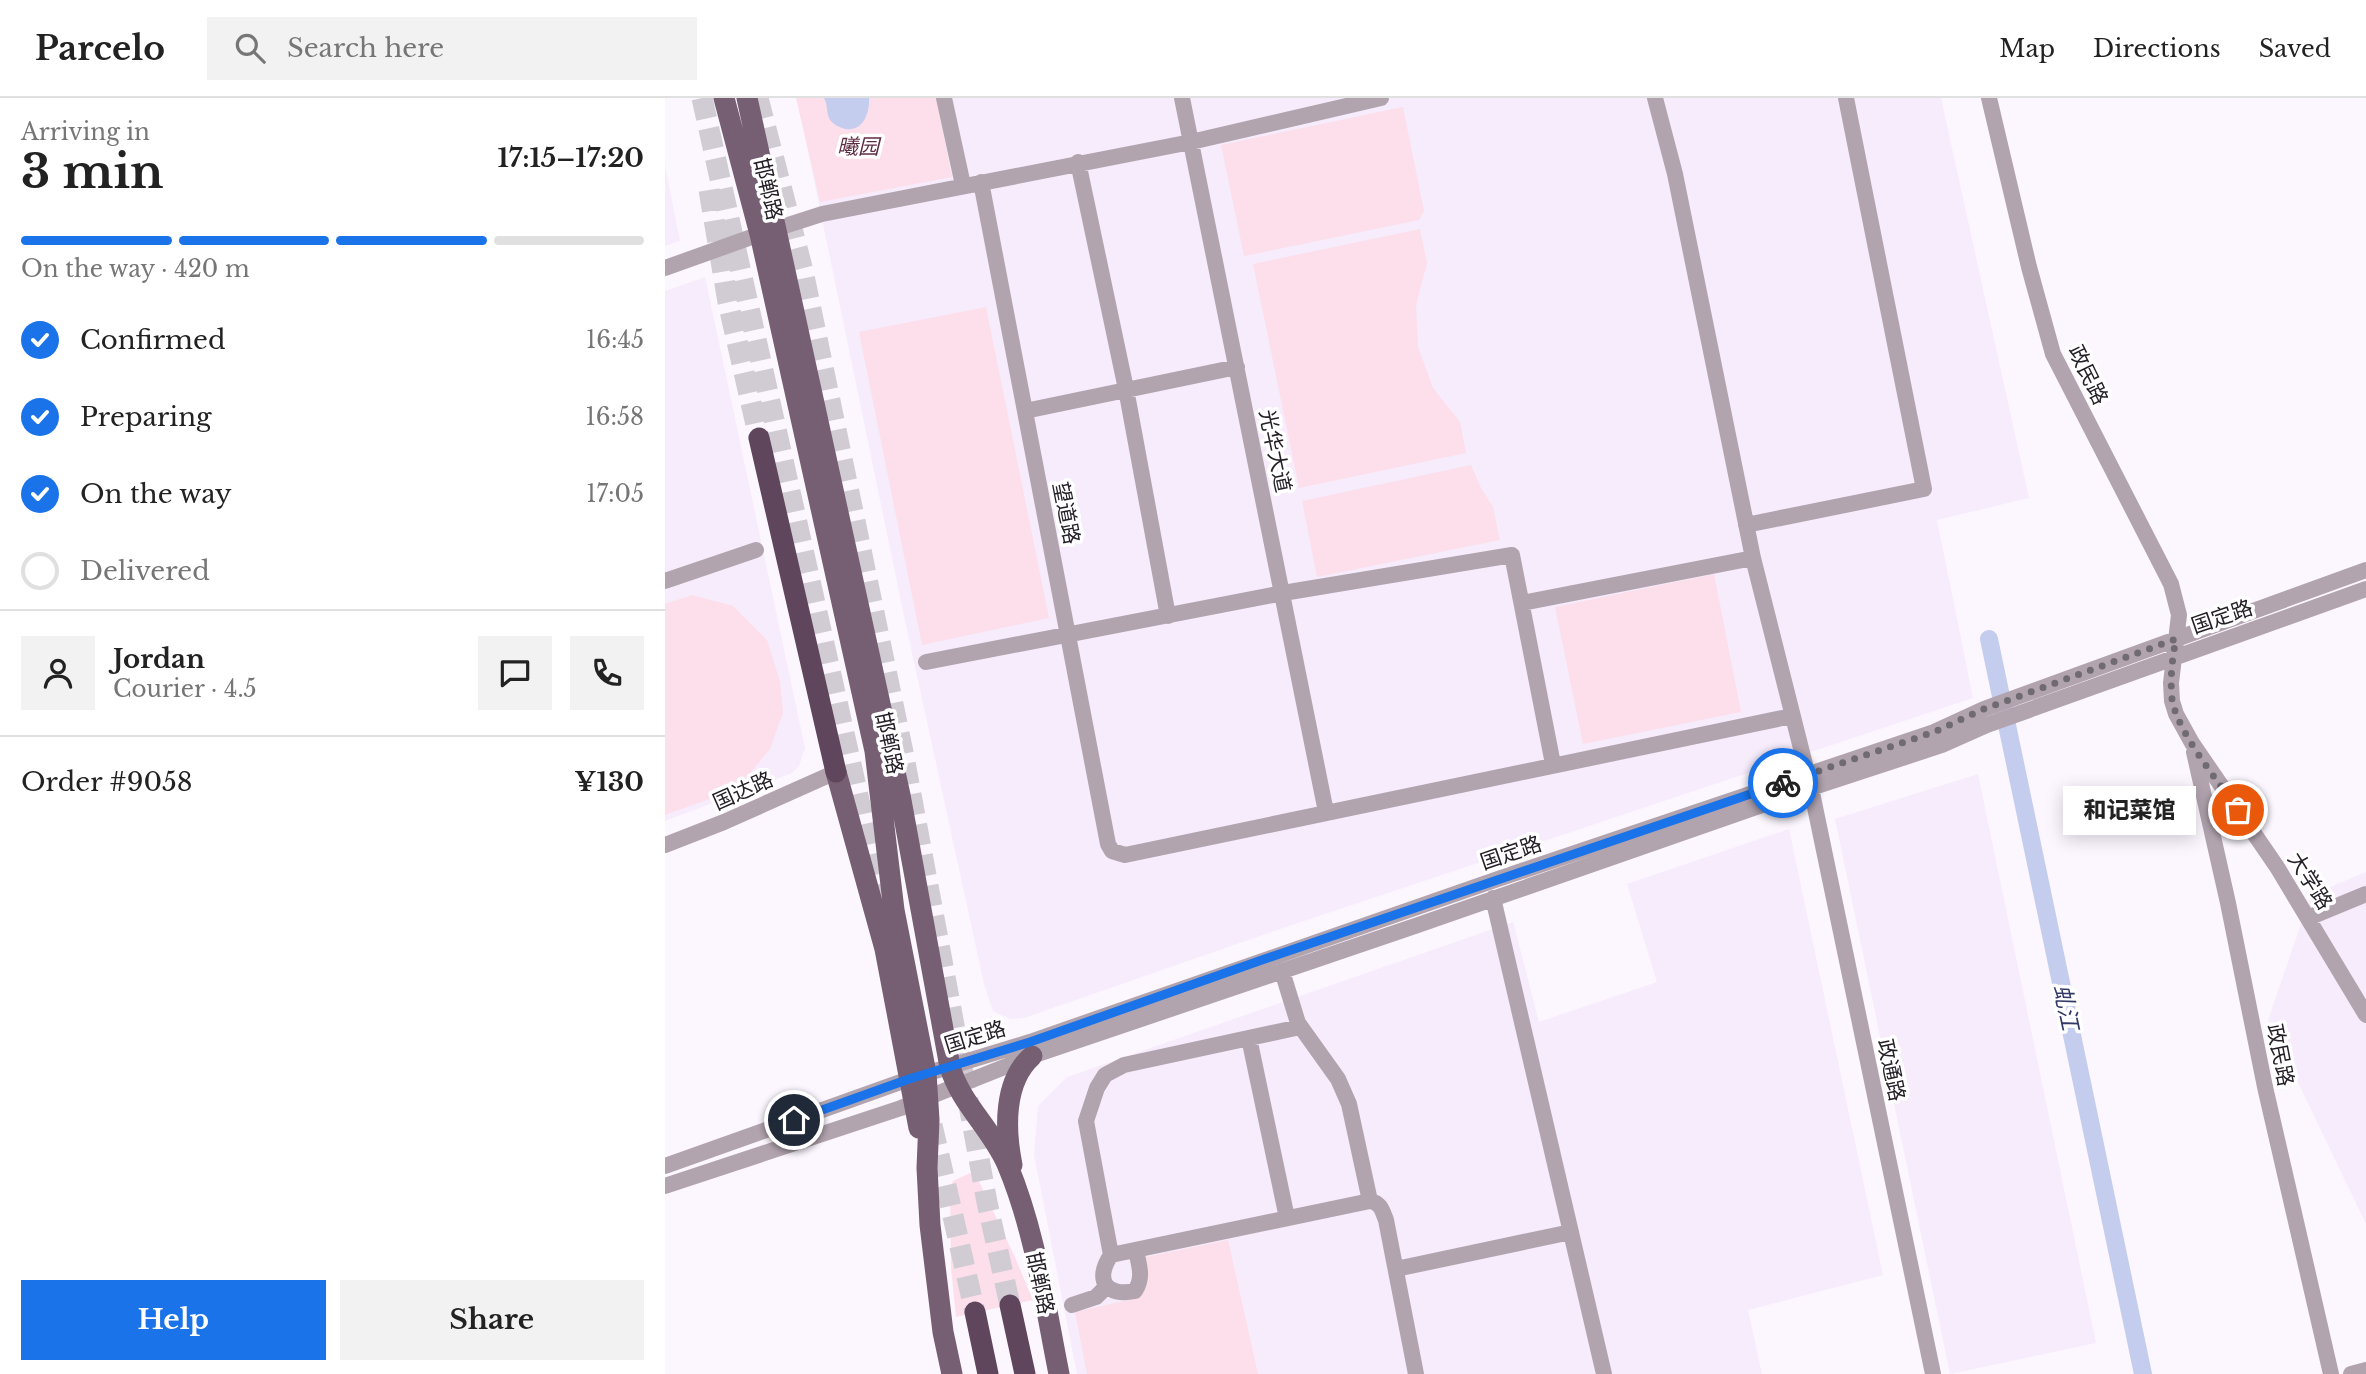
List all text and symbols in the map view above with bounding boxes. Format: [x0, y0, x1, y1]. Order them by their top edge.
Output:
search box [207, 17, 697, 80]
text: Parcelo [35, 28, 165, 69]
icon: search [231, 29, 269, 67]
text: Search here [287, 32, 444, 64]
text: Map [1999, 34, 2055, 63]
text: Directions [2093, 34, 2221, 63]
text: Saved [2259, 34, 2331, 63]
text: Arriving in [21, 118, 150, 146]
park label: 曦园 [837, 134, 882, 160]
text: 17:15–17:20 [497, 142, 644, 174]
text: 3 min [21, 143, 163, 200]
street label: 邯郸路 [748, 155, 788, 223]
text: On the way · 420 m [21, 255, 250, 283]
icon: check [21, 321, 59, 359]
text: Confirmed [80, 324, 225, 356]
text: 16:45 [586, 326, 644, 354]
street label: 政民路 [2063, 341, 2113, 409]
icon: check [21, 398, 59, 436]
text: Preparing [80, 401, 212, 433]
text: 16:58 [585, 403, 644, 431]
street label: 光华大道 [1254, 407, 1296, 495]
icon: check [21, 475, 59, 513]
text: On the way [80, 478, 232, 510]
text: 17:05 [586, 480, 644, 508]
street label: 望道路 [1047, 480, 1085, 546]
text: Delivered [80, 555, 210, 587]
street label: 国定路 [2188, 594, 2256, 640]
button: person [21, 636, 95, 710]
button: chat [478, 636, 552, 710]
button: phone [570, 636, 644, 710]
text: Jordan [113, 643, 205, 675]
text: Courier · 4.5 [113, 675, 257, 703]
street label: 邯郸路 [870, 709, 908, 777]
courier [1748, 748, 1818, 818]
icon: bike [1764, 764, 1802, 802]
text: Order #9058 [21, 766, 193, 798]
text: ¥130 [574, 766, 644, 798]
street label: 国达路 [709, 766, 777, 816]
pin [2208, 780, 2268, 840]
callout: 和记菜馆 [2063, 786, 2196, 834]
icon: bag [2219, 791, 2257, 829]
text: 和记菜馆 [2084, 796, 2176, 824]
street label: 国定路 [1477, 830, 1545, 876]
street label: 大学路 [2282, 847, 2338, 915]
water label: 虬江 [2048, 982, 2085, 1035]
street label: 国定路 [941, 1015, 1009, 1059]
street label: 政民路 [2261, 1022, 2299, 1088]
street label: 政通路 [1872, 1036, 1910, 1104]
pin [764, 1090, 824, 1150]
icon: home [775, 1101, 813, 1139]
street label: 邯郸路 [1021, 1249, 1059, 1317]
button: Help [21, 1280, 326, 1360]
button: Share [340, 1280, 644, 1360]

